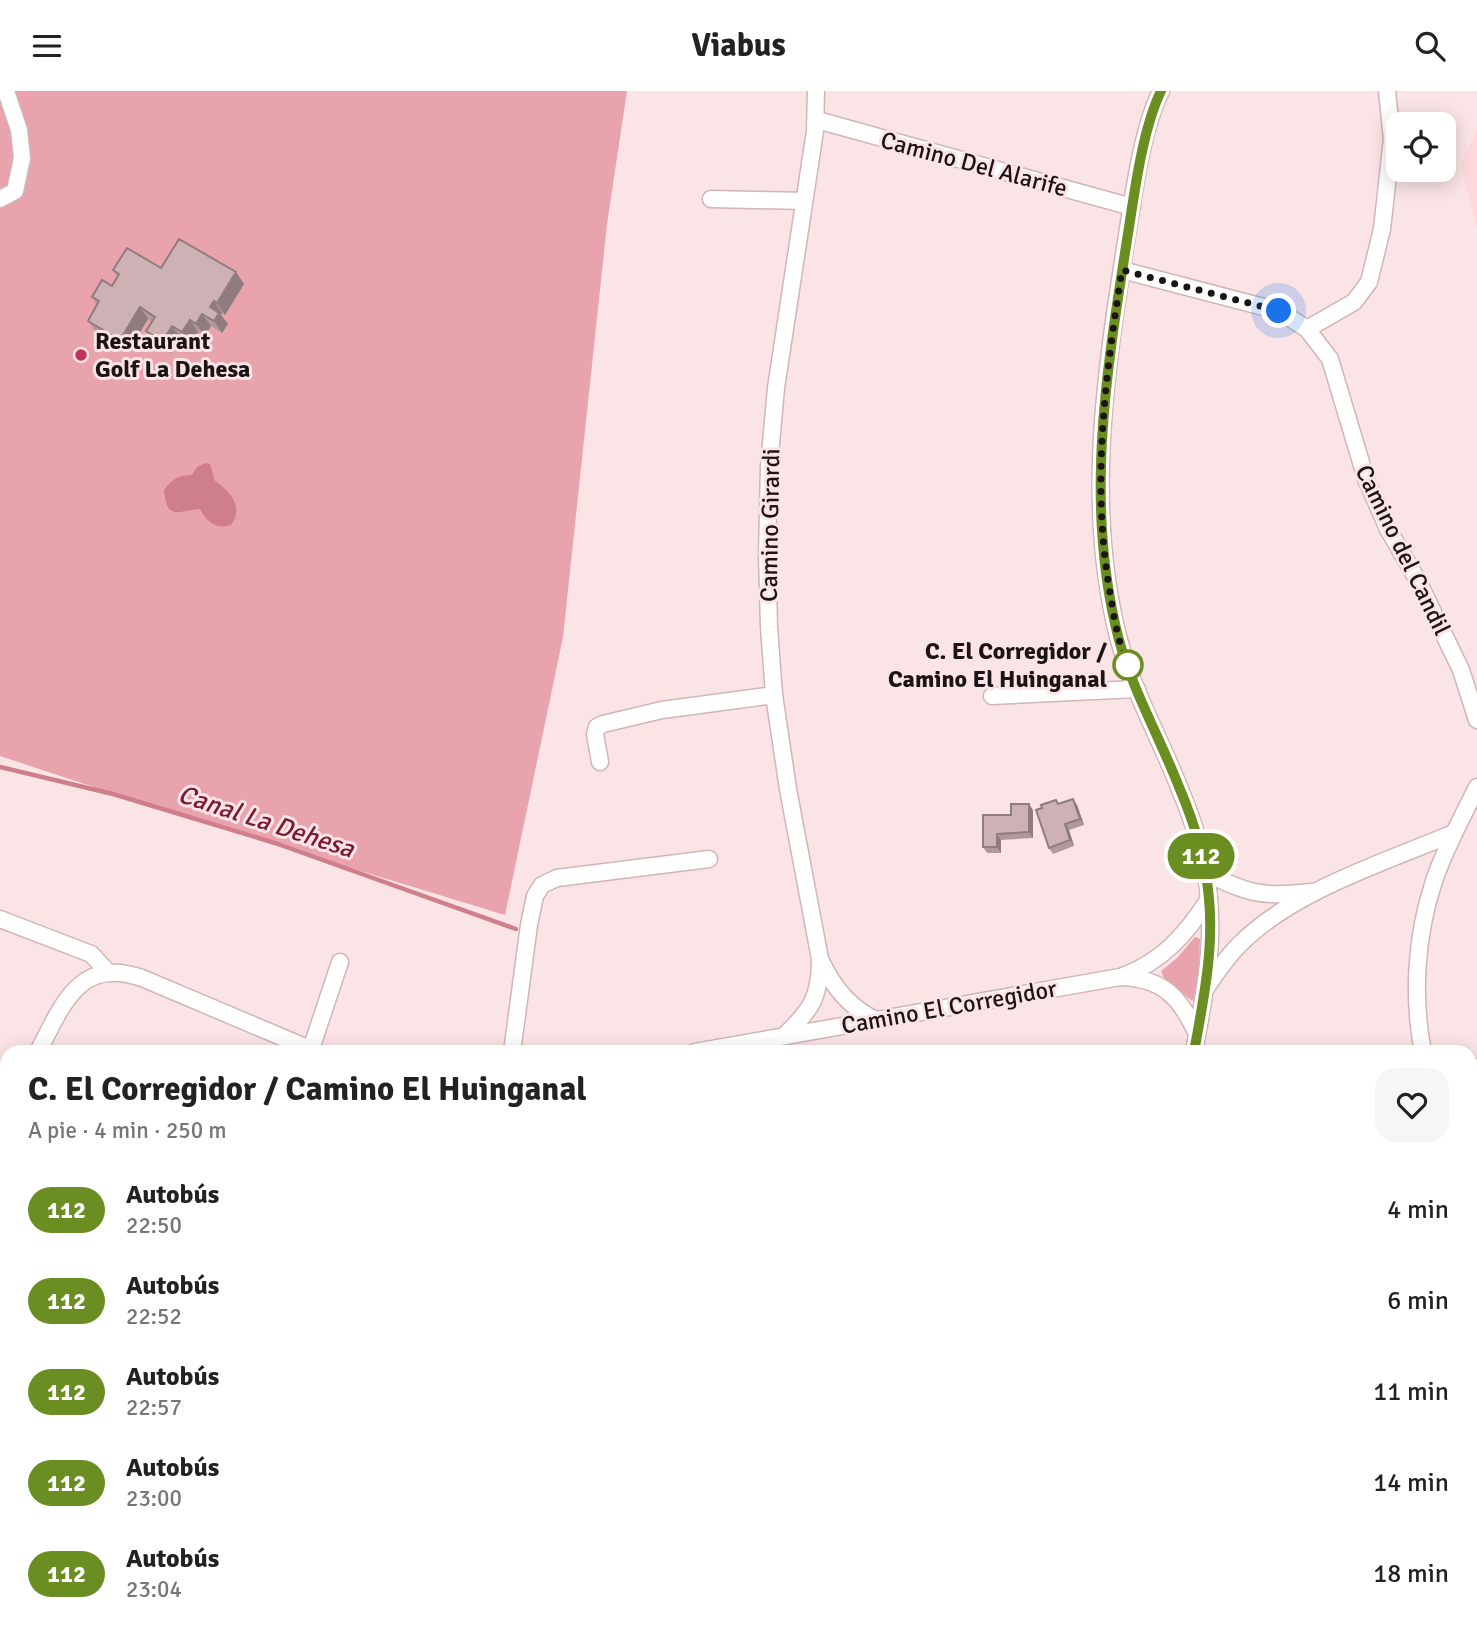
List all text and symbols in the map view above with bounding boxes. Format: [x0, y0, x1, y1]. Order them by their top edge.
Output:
text: Viabus [691, 26, 786, 65]
icon: menu [28, 27, 66, 65]
icon: search [1411, 27, 1449, 65]
map controls [1386, 112, 1456, 182]
button: locate [1386, 112, 1456, 182]
street label: Camino Del Alarife [877, 125, 1071, 203]
your location [1261, 293, 1296, 328]
place label: Restaurant Golf La Dehesa [95, 326, 250, 384]
marker: Restaurant Golf La Dehesa [73, 347, 89, 363]
street label: Camino Girardi [754, 448, 786, 602]
street label: Camino del Candil [1349, 460, 1457, 640]
place label: C. El Corregidor / Camino El Huinganal [888, 636, 1107, 694]
marker: C. El Corregidor / Camino El Huinganal [1113, 650, 1143, 680]
water label: Canal La Dehesa [174, 778, 359, 866]
line badge: 112 [1161, 833, 1241, 879]
text: 112 [1182, 841, 1220, 871]
street label: Camino El Corregidor [839, 973, 1059, 1041]
button: heart [1375, 1068, 1449, 1142]
text: C. El Corregidor / Camino El Huinganal [28, 1069, 587, 1110]
text: A pie · 4 min · 250 m [28, 1116, 227, 1145]
text: Autobús [126, 1179, 219, 1211]
text: 4 min [1387, 1194, 1449, 1226]
text: 112 [47, 1195, 86, 1225]
text: 22:50 [126, 1211, 182, 1240]
text: Autobús [126, 1270, 219, 1302]
text: 6 min [1387, 1285, 1449, 1317]
text: 112 [47, 1286, 86, 1316]
text: 22:52 [126, 1302, 182, 1331]
text: Autobús [126, 1361, 219, 1393]
text: 11 min [1373, 1376, 1449, 1408]
text: 112 [47, 1377, 86, 1407]
text: 22:57 [126, 1393, 182, 1422]
text: Autobús [126, 1452, 219, 1484]
text: 14 min [1373, 1467, 1449, 1499]
text: 112 [47, 1468, 86, 1498]
text: 23:00 [126, 1484, 182, 1513]
text: Autobús [126, 1543, 219, 1575]
text: 18 min [1373, 1558, 1449, 1590]
text: 112 [47, 1559, 86, 1589]
text: 23:04 [126, 1575, 182, 1604]

